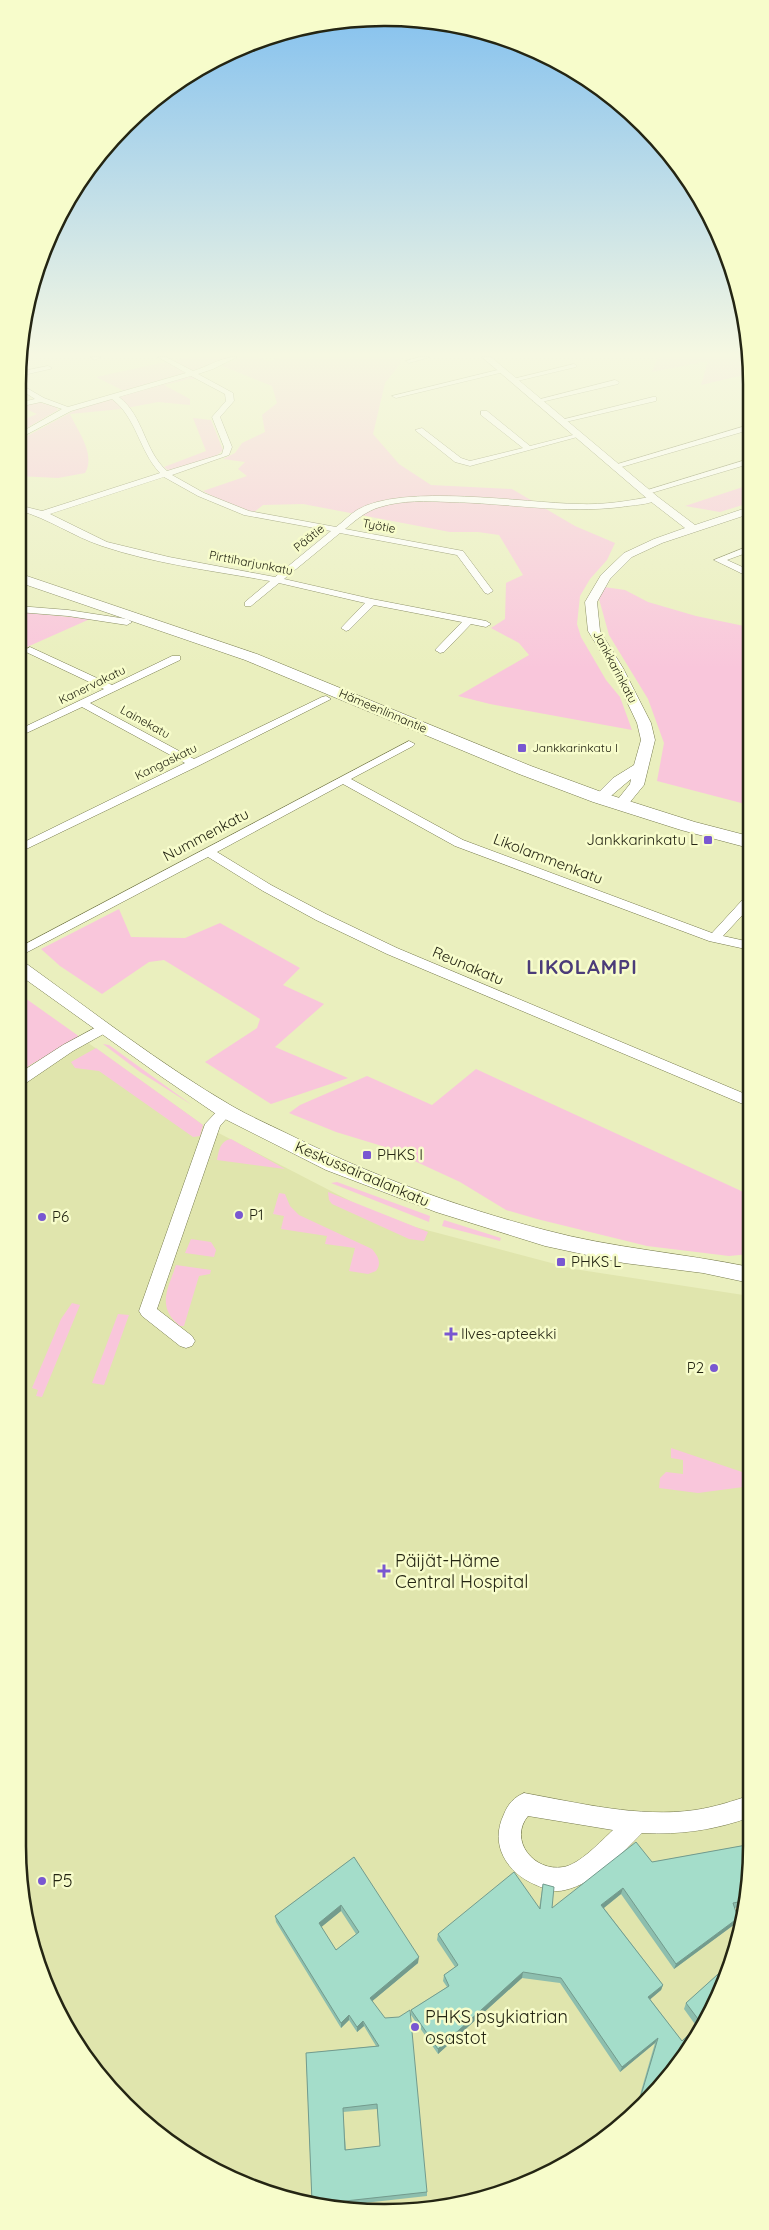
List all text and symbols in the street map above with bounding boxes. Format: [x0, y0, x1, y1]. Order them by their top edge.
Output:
street label: Työtie [361, 515, 397, 536]
street label: Päätie [290, 521, 327, 555]
street label: Pirttiharjunkatu [208, 547, 294, 578]
street label: Jankkarinkatu [590, 628, 641, 705]
street label: Kanervakatu [56, 662, 128, 707]
street label: Hämeenlinnantie [337, 685, 430, 736]
street label: Lainekatu [118, 702, 173, 741]
street label: Kangaskatu [132, 740, 199, 783]
place label: Jankkarinkatu I [532, 740, 618, 755]
marker: Jankkarinkatu I [516, 742, 528, 754]
street label: Nummenkatu [160, 804, 252, 865]
street label: Likolammenkatu [491, 829, 606, 888]
place label: Jankkarinkatu L [586, 830, 698, 849]
marker: Jankkarinkatu L [702, 834, 714, 846]
street label: Reunakatu [430, 942, 507, 989]
district label: LIKOLAMPI [526, 954, 638, 979]
street label: Keskussairaalankatu [292, 1137, 432, 1210]
place label: PHKS I [377, 1145, 423, 1164]
marker: PHKS I [361, 1149, 373, 1161]
place label: P1 [249, 1205, 264, 1224]
place label: P6 [52, 1207, 69, 1226]
marker: P1 [233, 1209, 245, 1221]
marker: P6 [36, 1211, 48, 1223]
place label: PHKS L [571, 1252, 621, 1271]
marker: PHKS L [555, 1256, 567, 1268]
place label: Ilves-apteekki [461, 1324, 556, 1343]
marker: Ilves-apteekki [445, 1328, 457, 1340]
place label: P2 [687, 1358, 704, 1377]
marker: P2 [708, 1362, 720, 1374]
place label: Päijät-Häme Central Hospital [395, 1549, 528, 1593]
marker: Päijät-Häme Central Hospital [377, 1564, 391, 1578]
place label: P5 [52, 1869, 73, 1892]
marker: P5 [36, 1875, 48, 1887]
place label: PHKS psykiatrian osastot [425, 2005, 568, 2049]
marker: PHKS psykiatrian osastot [409, 2021, 421, 2033]

